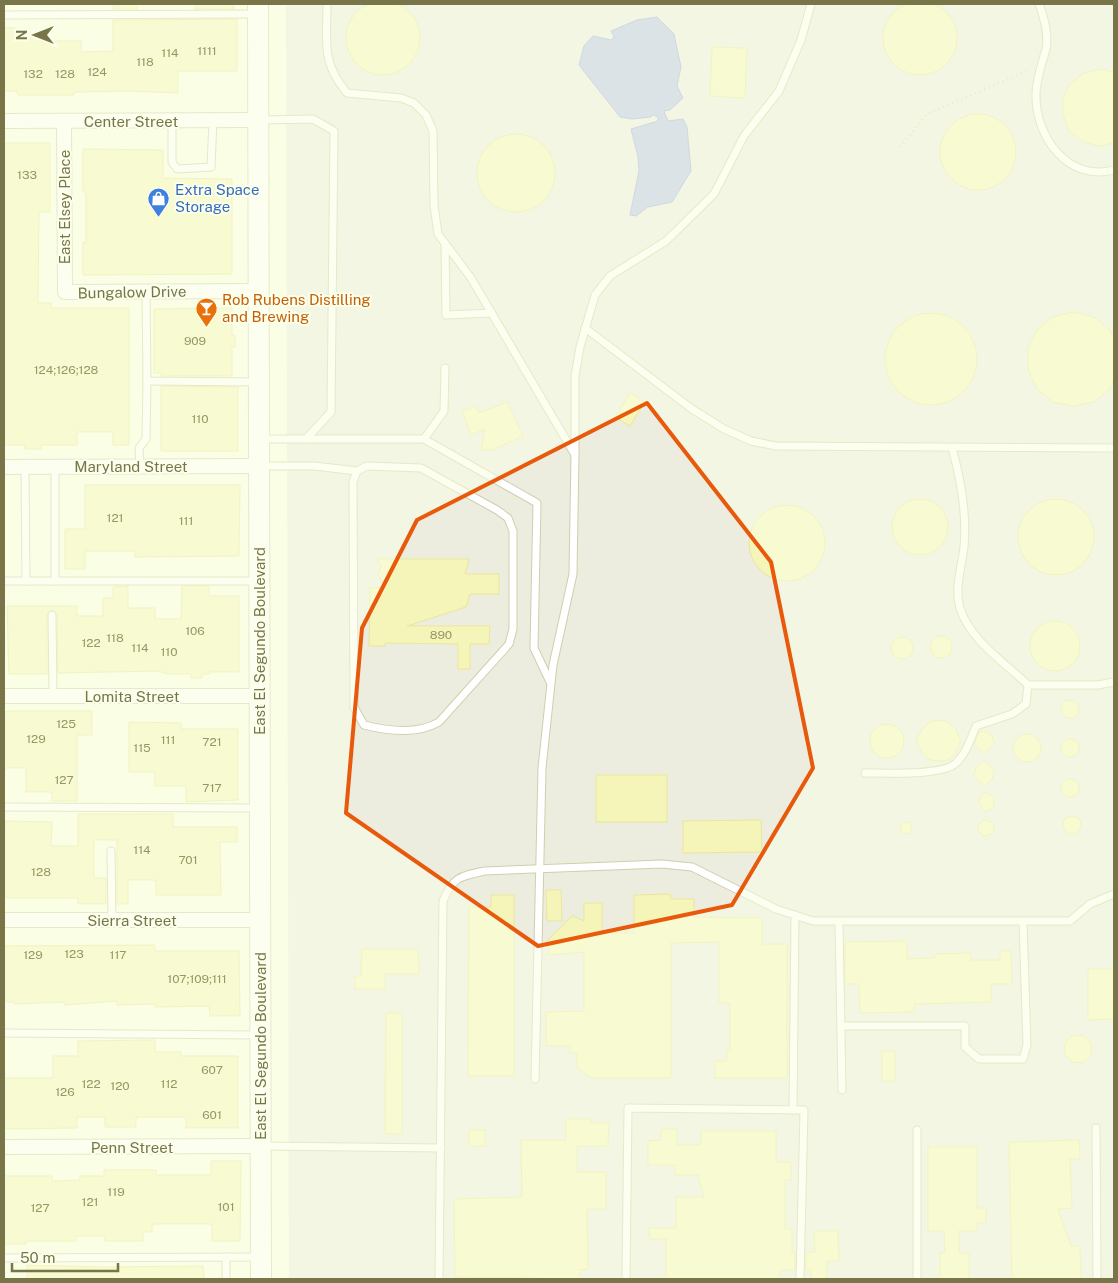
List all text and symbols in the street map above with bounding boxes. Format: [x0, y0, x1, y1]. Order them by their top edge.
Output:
north arrow [10, 10, 60, 60]
text: N [14, 30, 30, 40]
house number: 1111 [197, 44, 217, 58]
house number: 114 [161, 46, 179, 60]
house number: 118 [136, 55, 154, 69]
house number: 124 [87, 65, 107, 79]
house number: 132 [23, 67, 43, 81]
house number: 128 [55, 67, 75, 81]
street label: Center Street [84, 113, 178, 130]
street label: East Elsey Place [56, 150, 73, 264]
house number: 133 [17, 168, 37, 182]
place label: Extra Space Storage [175, 181, 259, 215]
shop icon: Extra Space Storage [147, 186, 171, 217]
street label: Bungalow Drive [78, 283, 186, 301]
place label: Rob Rubens Distilling and Brewing [222, 291, 371, 325]
bar icon: Rob Rubens Distilling and Brewing [194, 296, 218, 327]
house number: 909 [184, 334, 206, 348]
house number: 124;126;128 [34, 363, 99, 377]
house number: 110 [191, 412, 209, 426]
street label: Maryland Street [74, 458, 188, 475]
house number: 121 [107, 511, 123, 525]
house number: 111 [179, 514, 193, 528]
street label: East El Segundo Boulevard [251, 547, 268, 735]
house number: 106 [185, 624, 205, 638]
house number: 890 [430, 628, 452, 642]
house number: 118 [106, 631, 124, 645]
house number: 122 [81, 636, 101, 650]
house number: 114 [131, 641, 149, 655]
house number: 110 [160, 645, 178, 659]
street label: Lomita Street [84, 688, 180, 705]
house number: 125 [56, 717, 76, 731]
house number: 129 [26, 732, 46, 746]
house number: 111 [161, 733, 175, 747]
house number: 721 [202, 735, 222, 749]
house number: 115 [133, 741, 151, 755]
house number: 127 [54, 773, 74, 787]
house number: 717 [202, 781, 222, 795]
house number: 114 [133, 843, 151, 857]
house number: 701 [178, 853, 198, 867]
house number: 128 [31, 865, 51, 879]
street label: Sierra Street [87, 912, 177, 929]
house number: 123 [64, 947, 84, 961]
house number: 129 [23, 948, 43, 962]
house number: 117 [110, 948, 126, 962]
street label: East El Segundo Boulevard [252, 952, 269, 1140]
house number: 107;109;111 [167, 972, 227, 986]
house number: 607 [201, 1063, 223, 1077]
house number: 122 [81, 1077, 101, 1091]
house number: 112 [161, 1077, 177, 1091]
house number: 120 [110, 1079, 130, 1093]
house number: 126 [55, 1085, 75, 1099]
house number: 601 [202, 1108, 222, 1122]
street label: Penn Street [91, 1139, 174, 1156]
house number: 119 [107, 1185, 125, 1199]
house number: 121 [82, 1195, 98, 1209]
house number: 101 [217, 1200, 235, 1214]
house number: 127 [30, 1201, 50, 1215]
scale bar [12, 1240, 119, 1272]
text: 50 m [20, 1249, 55, 1266]

